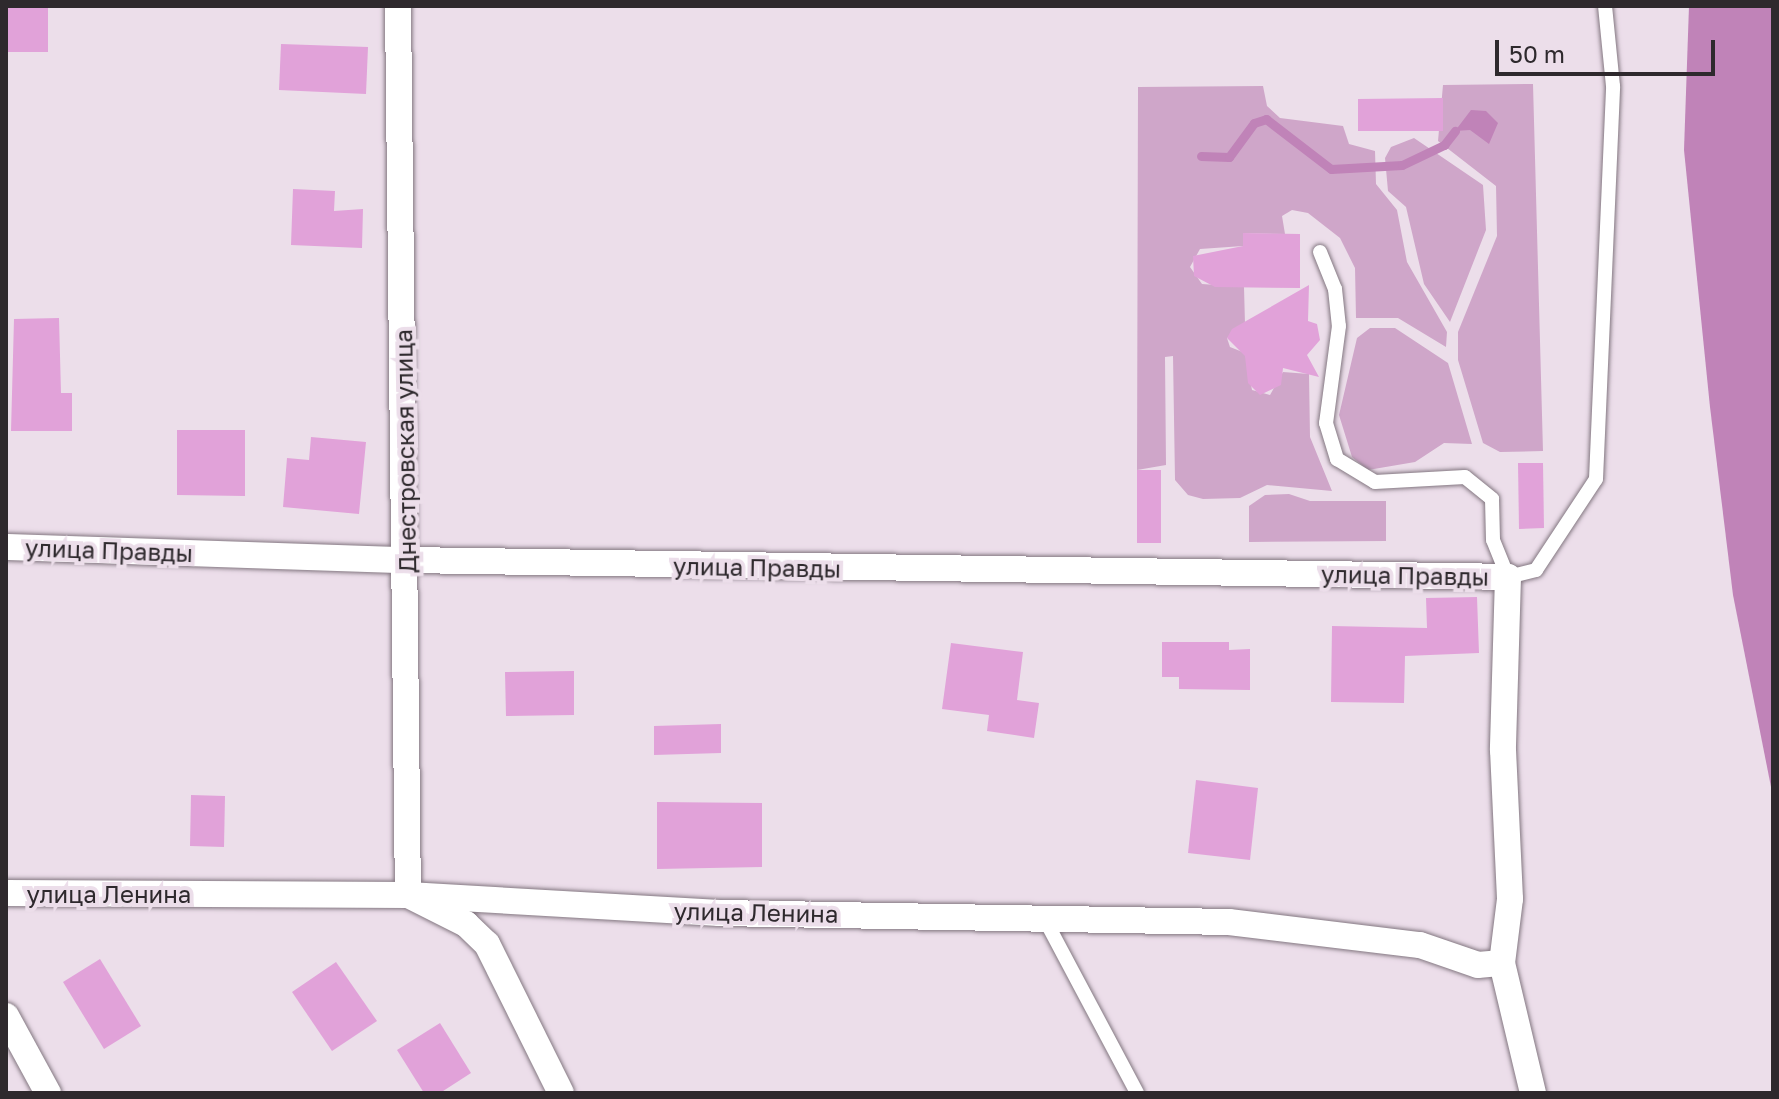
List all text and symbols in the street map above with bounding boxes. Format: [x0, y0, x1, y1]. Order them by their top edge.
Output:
scale bar [1499, 24, 1719, 74]
text: 50 m [1509, 39, 1565, 68]
street label: Днестровская улица [388, 329, 422, 573]
street label: улица Правды [24, 533, 194, 567]
street label: улица Правды [673, 551, 841, 583]
street label: улица Правды [1321, 559, 1489, 591]
street label: улица Ленина [27, 880, 191, 908]
street label: улица Ленина [673, 896, 839, 928]

